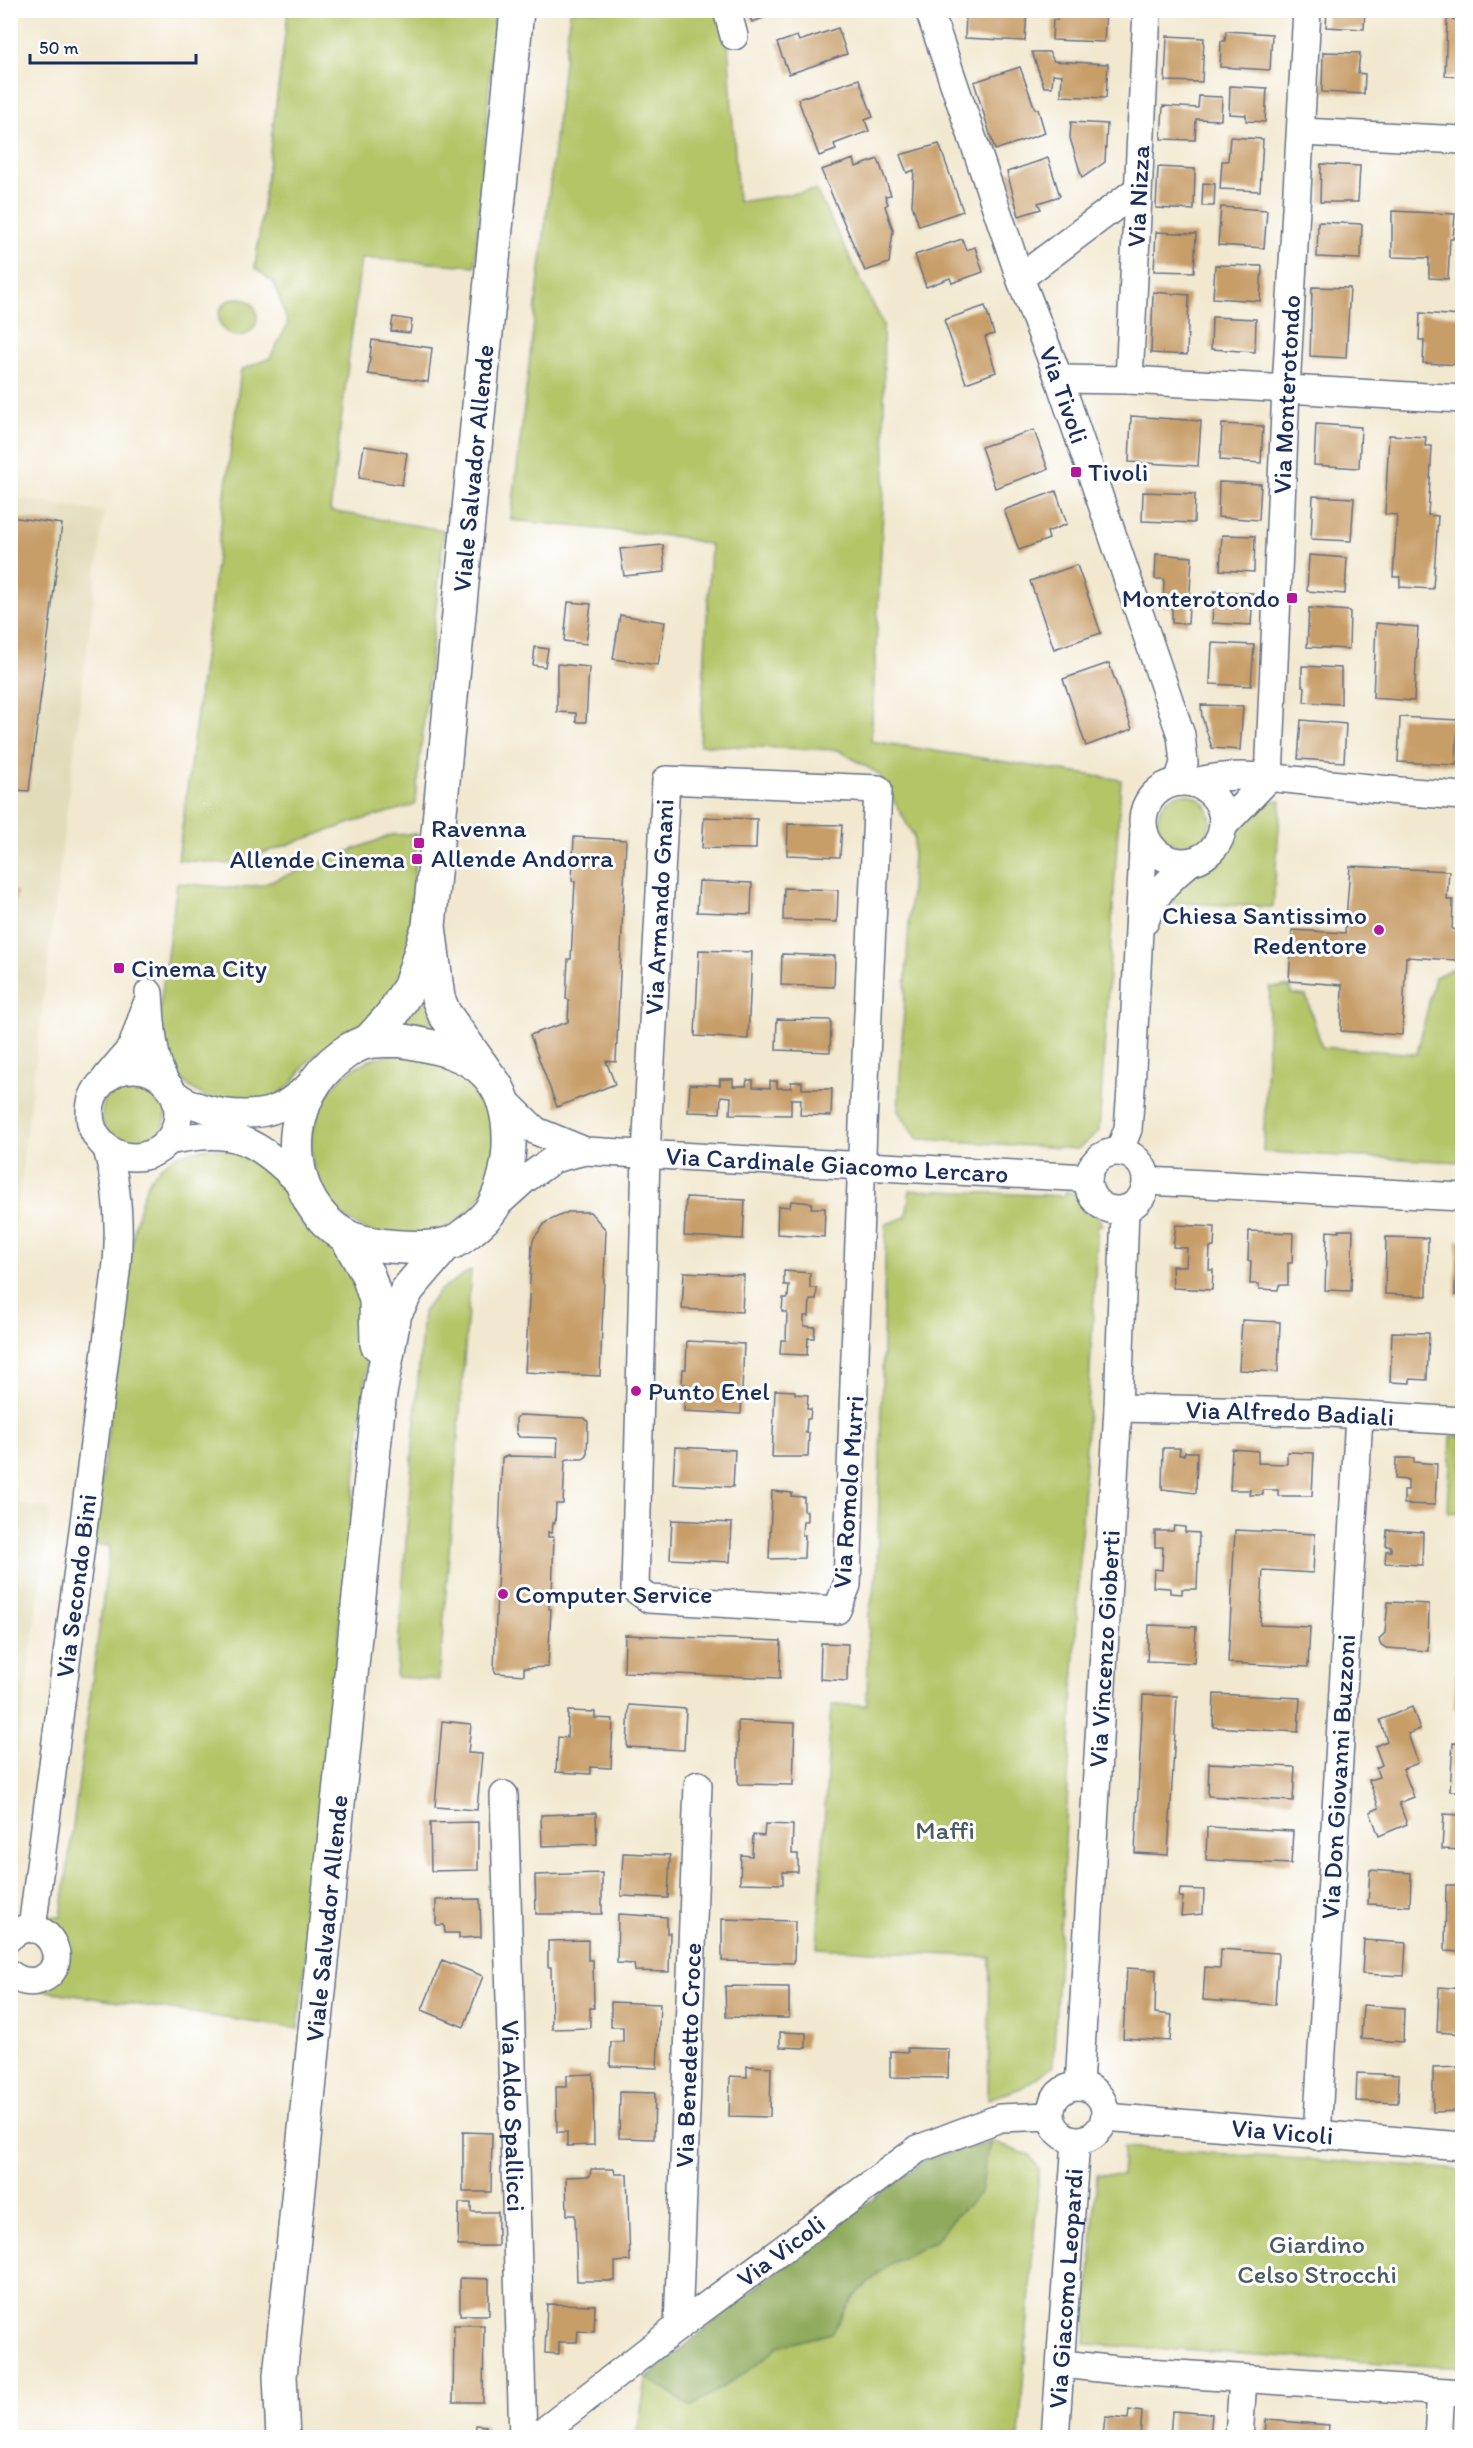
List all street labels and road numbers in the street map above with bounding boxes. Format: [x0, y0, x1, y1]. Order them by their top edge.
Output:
street label: Via Nizza [1119, 144, 1156, 248]
street label: Via Monterotondo [1265, 294, 1307, 495]
street label: Via Tivoli [1032, 342, 1096, 448]
street label: Viale Salvador Allende [445, 343, 501, 593]
street label: Via Armando Gnani [637, 798, 681, 1016]
street label: Via Cardinale Giacomo Lercaro [665, 1139, 1009, 1190]
street label: Via Alfredo Badiali [1185, 1393, 1395, 1433]
street label: Via Romolo Murri [825, 1394, 871, 1590]
street label: Via Secondo Bini [48, 1492, 103, 1680]
street label: Via Vincenzo Gioberti [1081, 1529, 1127, 1768]
street label: Via Don Giovanni Buzzoni [1314, 1633, 1362, 1920]
street label: Viale Salvador Allende [298, 1793, 355, 2044]
street label: Via Benedetto Croce [668, 1942, 708, 2168]
street label: Via Aldo Spallicci [495, 2019, 532, 2212]
street label: Via Vicoli [1230, 2111, 1335, 2151]
street label: Via Giacomo Leopardi [1041, 2167, 1090, 2410]
street label: Via Vicoli [730, 2207, 831, 2294]

